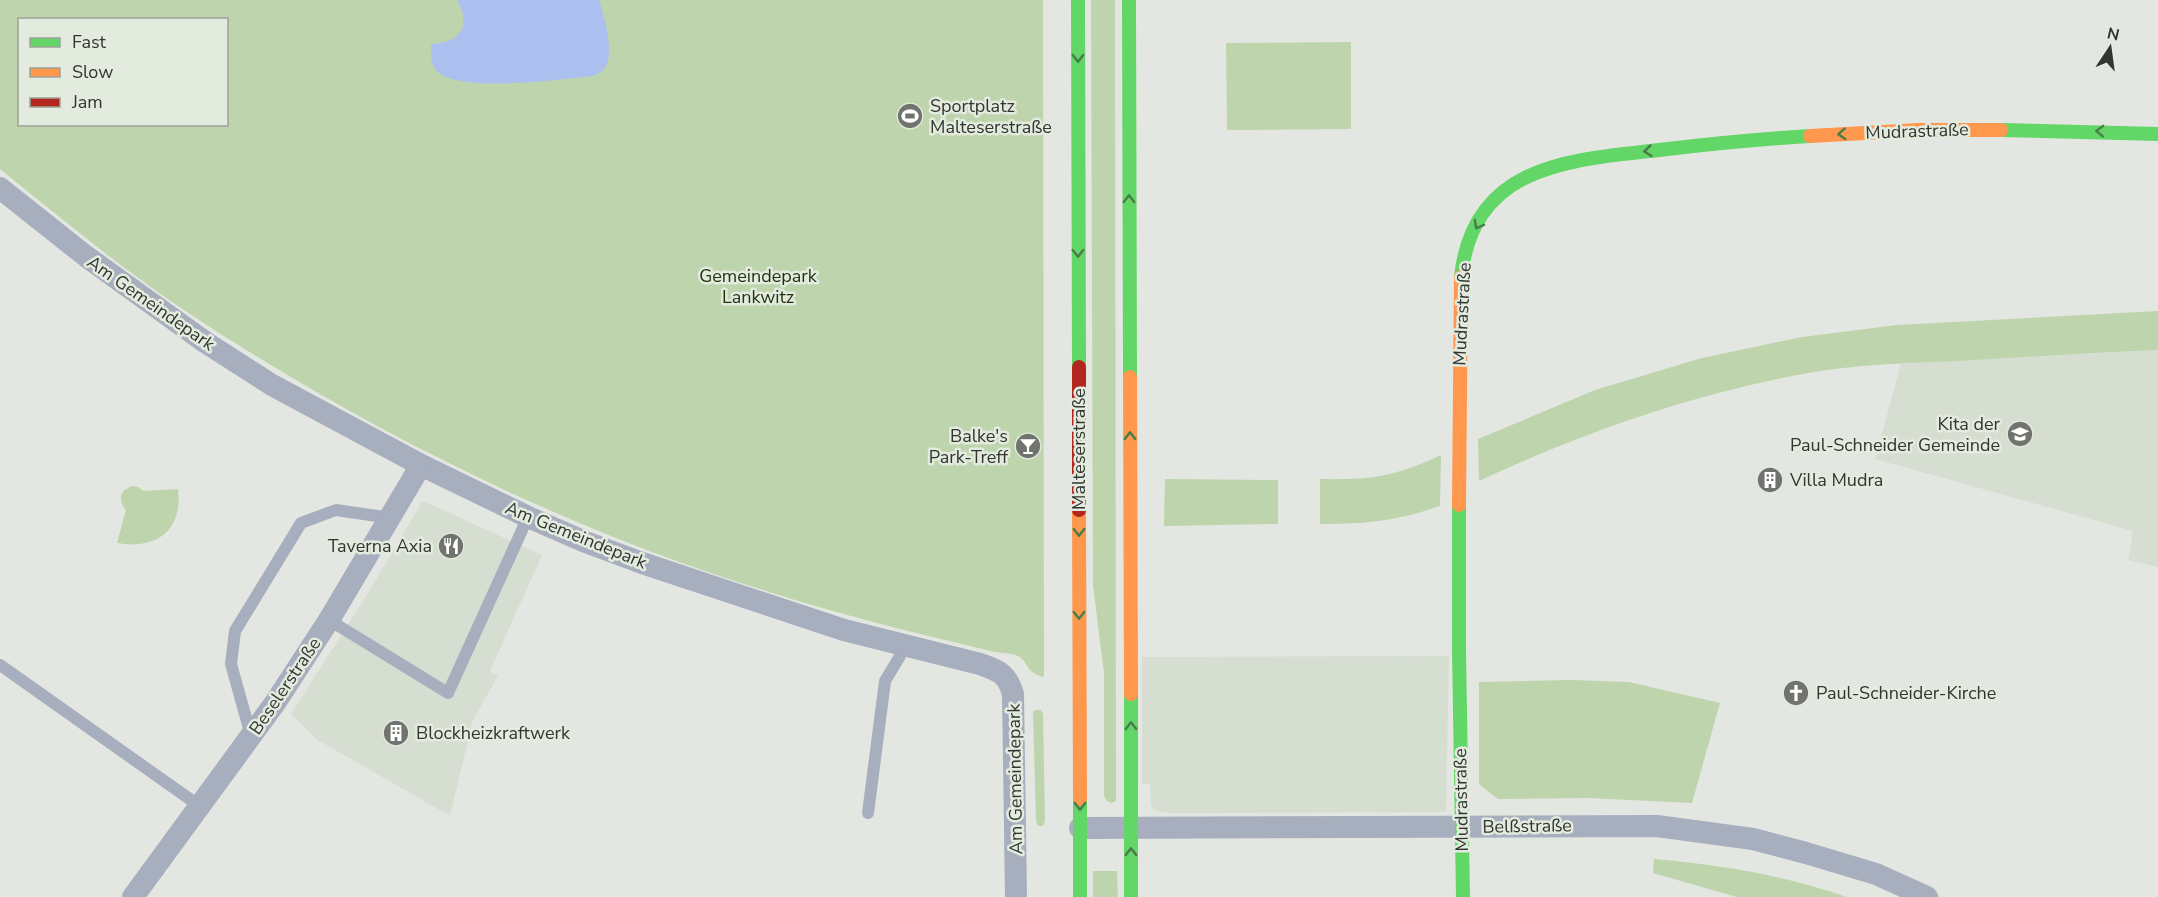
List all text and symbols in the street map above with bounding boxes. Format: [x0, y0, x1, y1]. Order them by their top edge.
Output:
legend [18, 18, 228, 126]
north arrow [2080, 18, 2140, 78]
text: N [2105, 22, 2121, 46]
text: Fast [72, 30, 107, 54]
one-way arrow [1072, 54, 1084, 63]
text: Slow [72, 60, 113, 84]
text: Jam [71, 90, 103, 114]
place label: Sportplatz Malteserstraße [930, 94, 1052, 139]
sports icon: Sportplatz Malteserstraße [895, 101, 925, 131]
street label: Mudrastraße [1865, 117, 1969, 145]
one-way arrow [2095, 125, 2104, 138]
one-way arrow [1837, 127, 1846, 140]
one-way arrow [1643, 145, 1652, 157]
one-way arrow [1123, 195, 1135, 204]
one-way arrow [1474, 219, 1485, 229]
one-way arrow [1072, 249, 1084, 258]
street label: Am Gemeindepark [82, 250, 220, 357]
street label: Mudrastraße [1447, 262, 1477, 366]
park label: Gemeindepark Lankwitz [699, 264, 818, 309]
street label: Malteserstraße [1067, 388, 1091, 510]
place label: Kita der Paul-Schneider Gemeinde [1790, 412, 2001, 457]
school or university icon: Kita der Paul-Schneider Gemeinde [2005, 419, 2035, 449]
place label: Balke's Park-Treff [929, 424, 1009, 469]
bar icon: Balke's Park-Treff [1013, 431, 1043, 461]
one-way arrow [1124, 432, 1136, 441]
building icon: Villa Mudra [1755, 465, 1785, 495]
place label: Villa Mudra [1789, 468, 1883, 492]
street label: Am Gemeindepark [502, 496, 651, 575]
one-way arrow [1073, 528, 1085, 537]
restaurant icon: Taverna Axia [436, 531, 466, 561]
place label: Taverna Axia [328, 534, 432, 558]
one-way arrow [1073, 611, 1085, 620]
street label: Beselerstraße [244, 633, 326, 739]
church icon: Paul-Schneider-Kirche [1781, 678, 1811, 708]
place label: Paul-Schneider-Kirche [1816, 681, 1996, 705]
street label: Am Gemeindepark [1002, 702, 1028, 855]
building icon: Blockheizkraftwerk [381, 718, 411, 748]
place label: Blockheizkraftwerk [416, 721, 571, 745]
one-way arrow [1125, 721, 1137, 730]
street label: Mudrastraße [1448, 748, 1474, 852]
one-way arrow [1074, 801, 1086, 810]
street label: Belßstraße [1482, 813, 1572, 839]
one-way arrow [1125, 847, 1137, 856]

